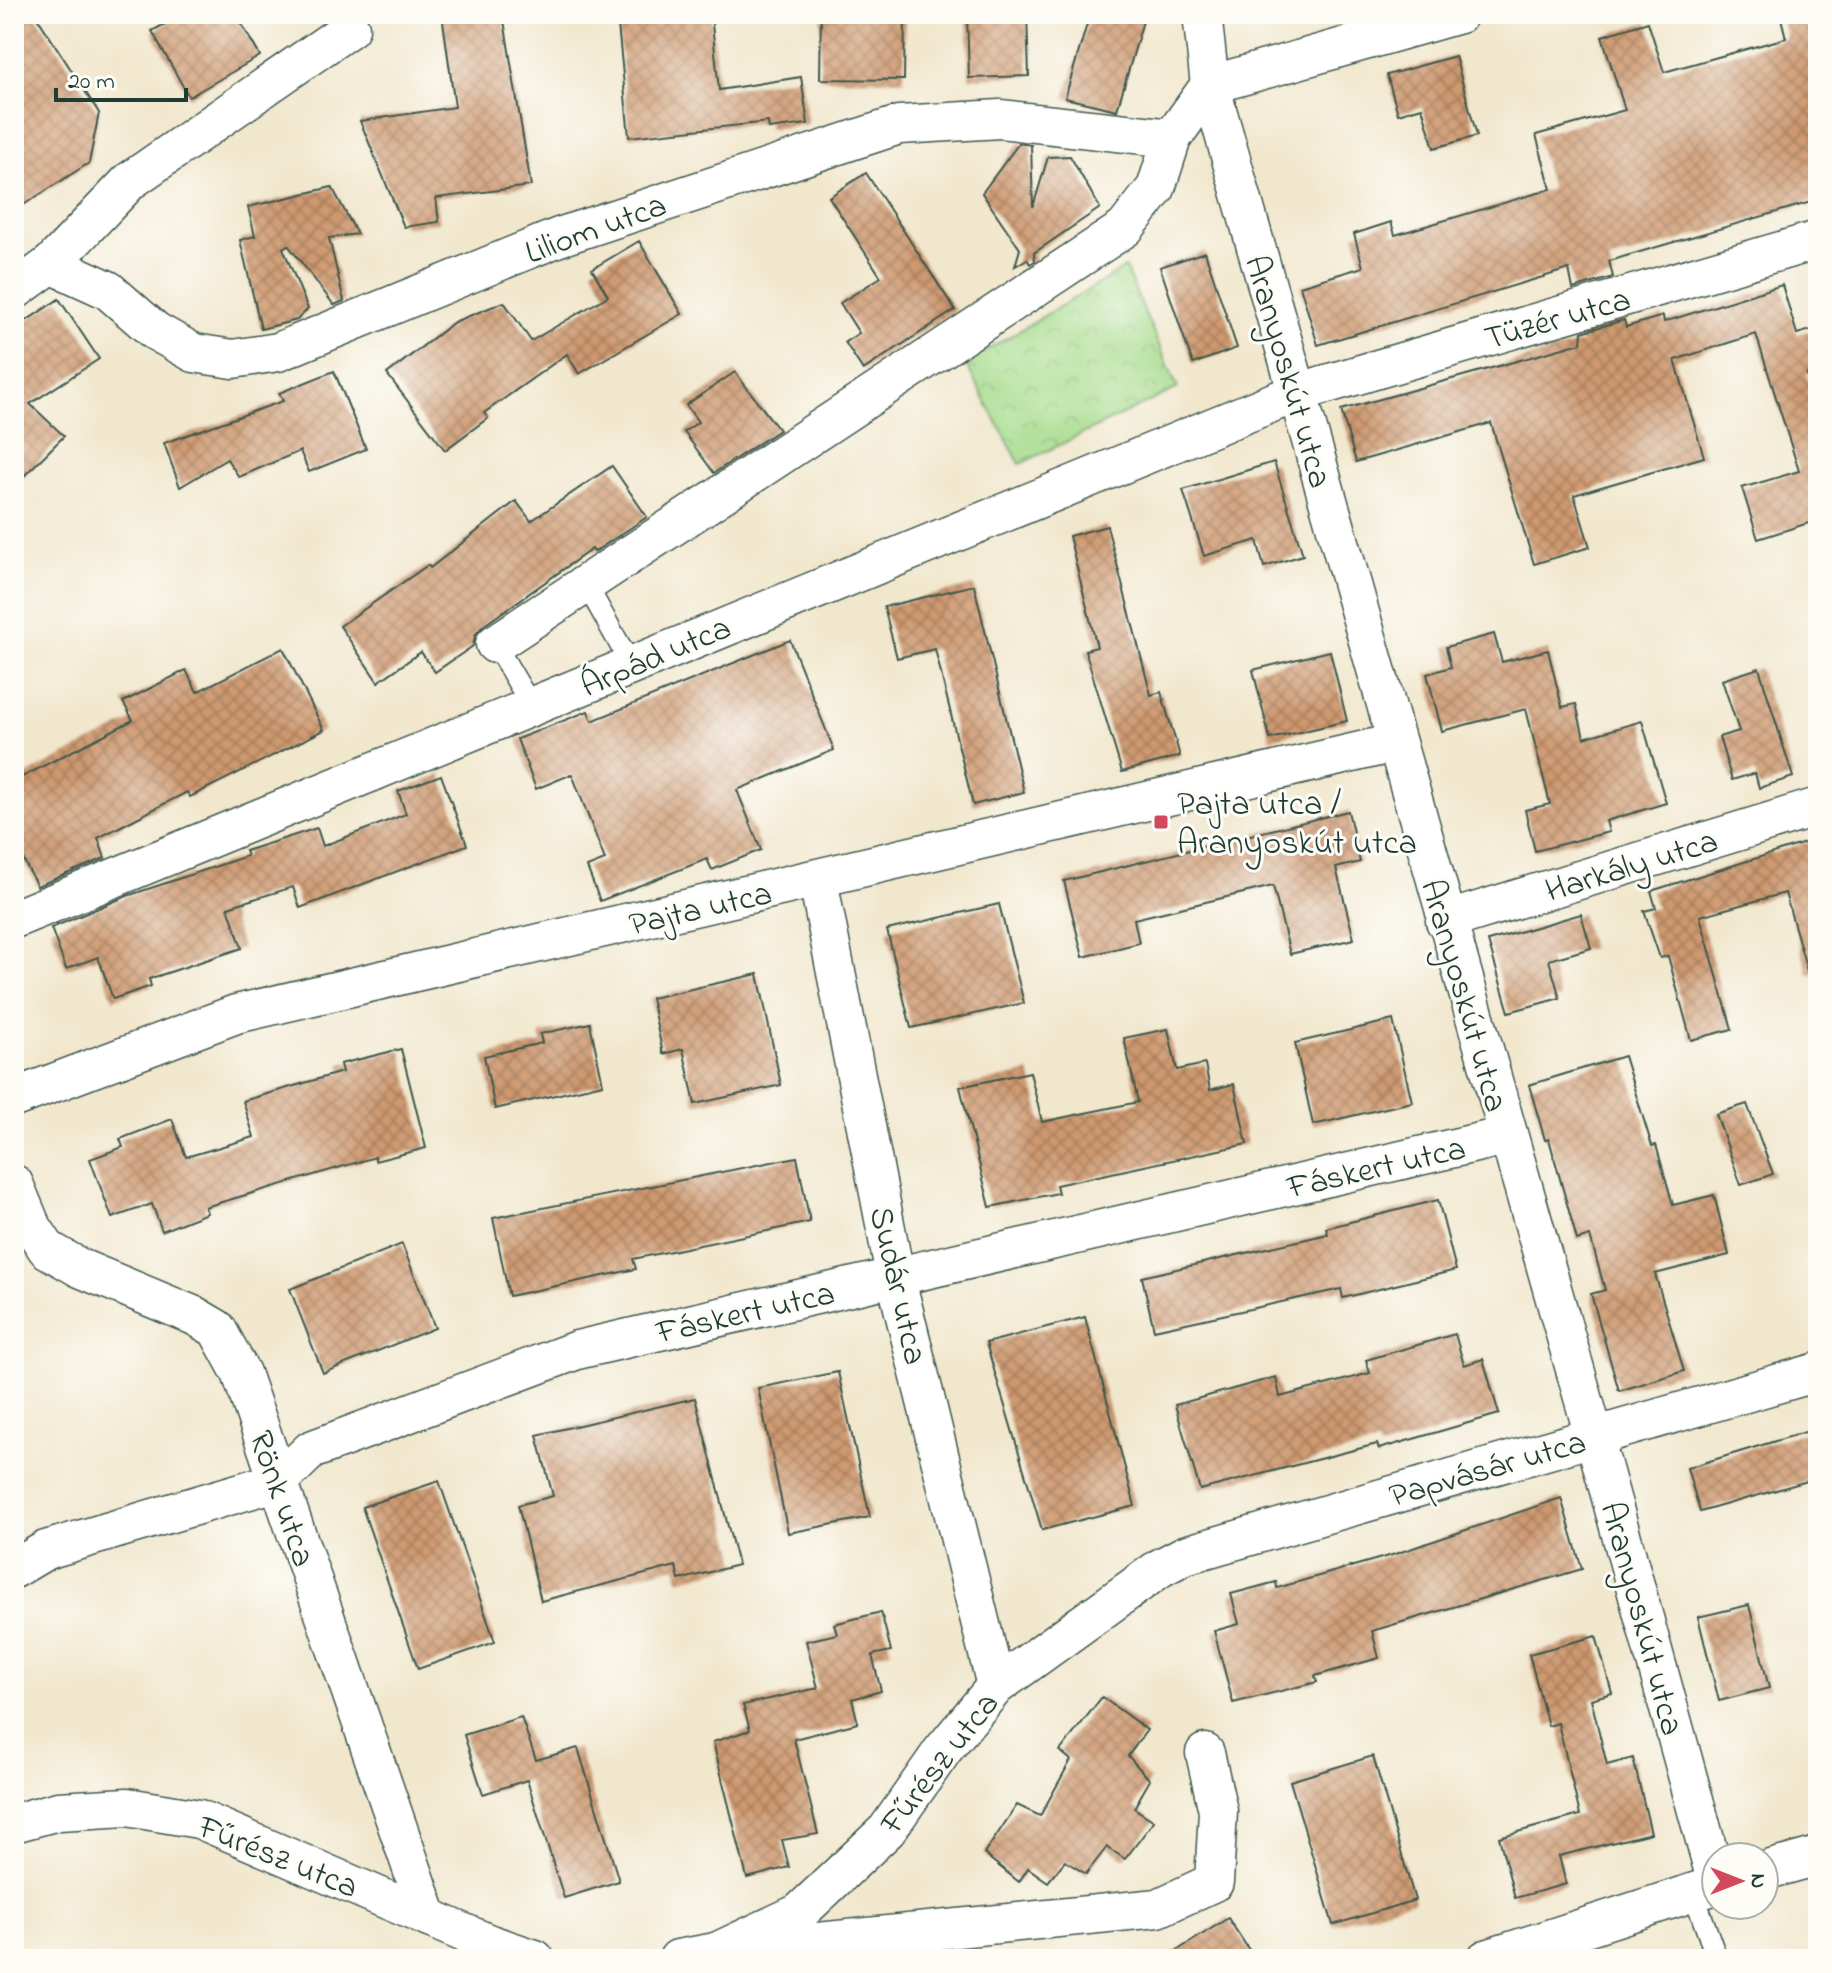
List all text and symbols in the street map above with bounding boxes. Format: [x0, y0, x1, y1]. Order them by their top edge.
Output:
scale bar [56, 52, 186, 102]
text: 20 m [68, 65, 115, 100]
street label: Liliom utca [519, 182, 674, 279]
street label: Aranyoskút utca [1229, 250, 1343, 494]
street label: Tüzér utca [1479, 276, 1637, 365]
street label: Árpád utca [574, 605, 740, 713]
place label: Pajta utca / Aranyoskút utca [1177, 781, 1417, 870]
marker: Pajta utca / Aranyoskút utca [1152, 813, 1170, 831]
street label: Harkály utca [1540, 818, 1725, 918]
street label: Pajta utca [624, 870, 777, 952]
street label: Aranyoskút utca [1405, 874, 1519, 1118]
street label: Fáskert utca [1282, 1125, 1471, 1215]
street label: Sudár utca [854, 1202, 939, 1370]
street label: Fáskert utca [651, 1270, 840, 1360]
street label: Papvásár utca [1384, 1419, 1592, 1523]
street label: Rönk utca [234, 1425, 327, 1574]
street label: Aranyoskút utca [1585, 1497, 1695, 1741]
street label: Fűrész utca [869, 1682, 1013, 1847]
street label: Fűrész utca [189, 1803, 365, 1914]
north arrow [1700, 1841, 1780, 1921]
text: N [1741, 1874, 1773, 1888]

